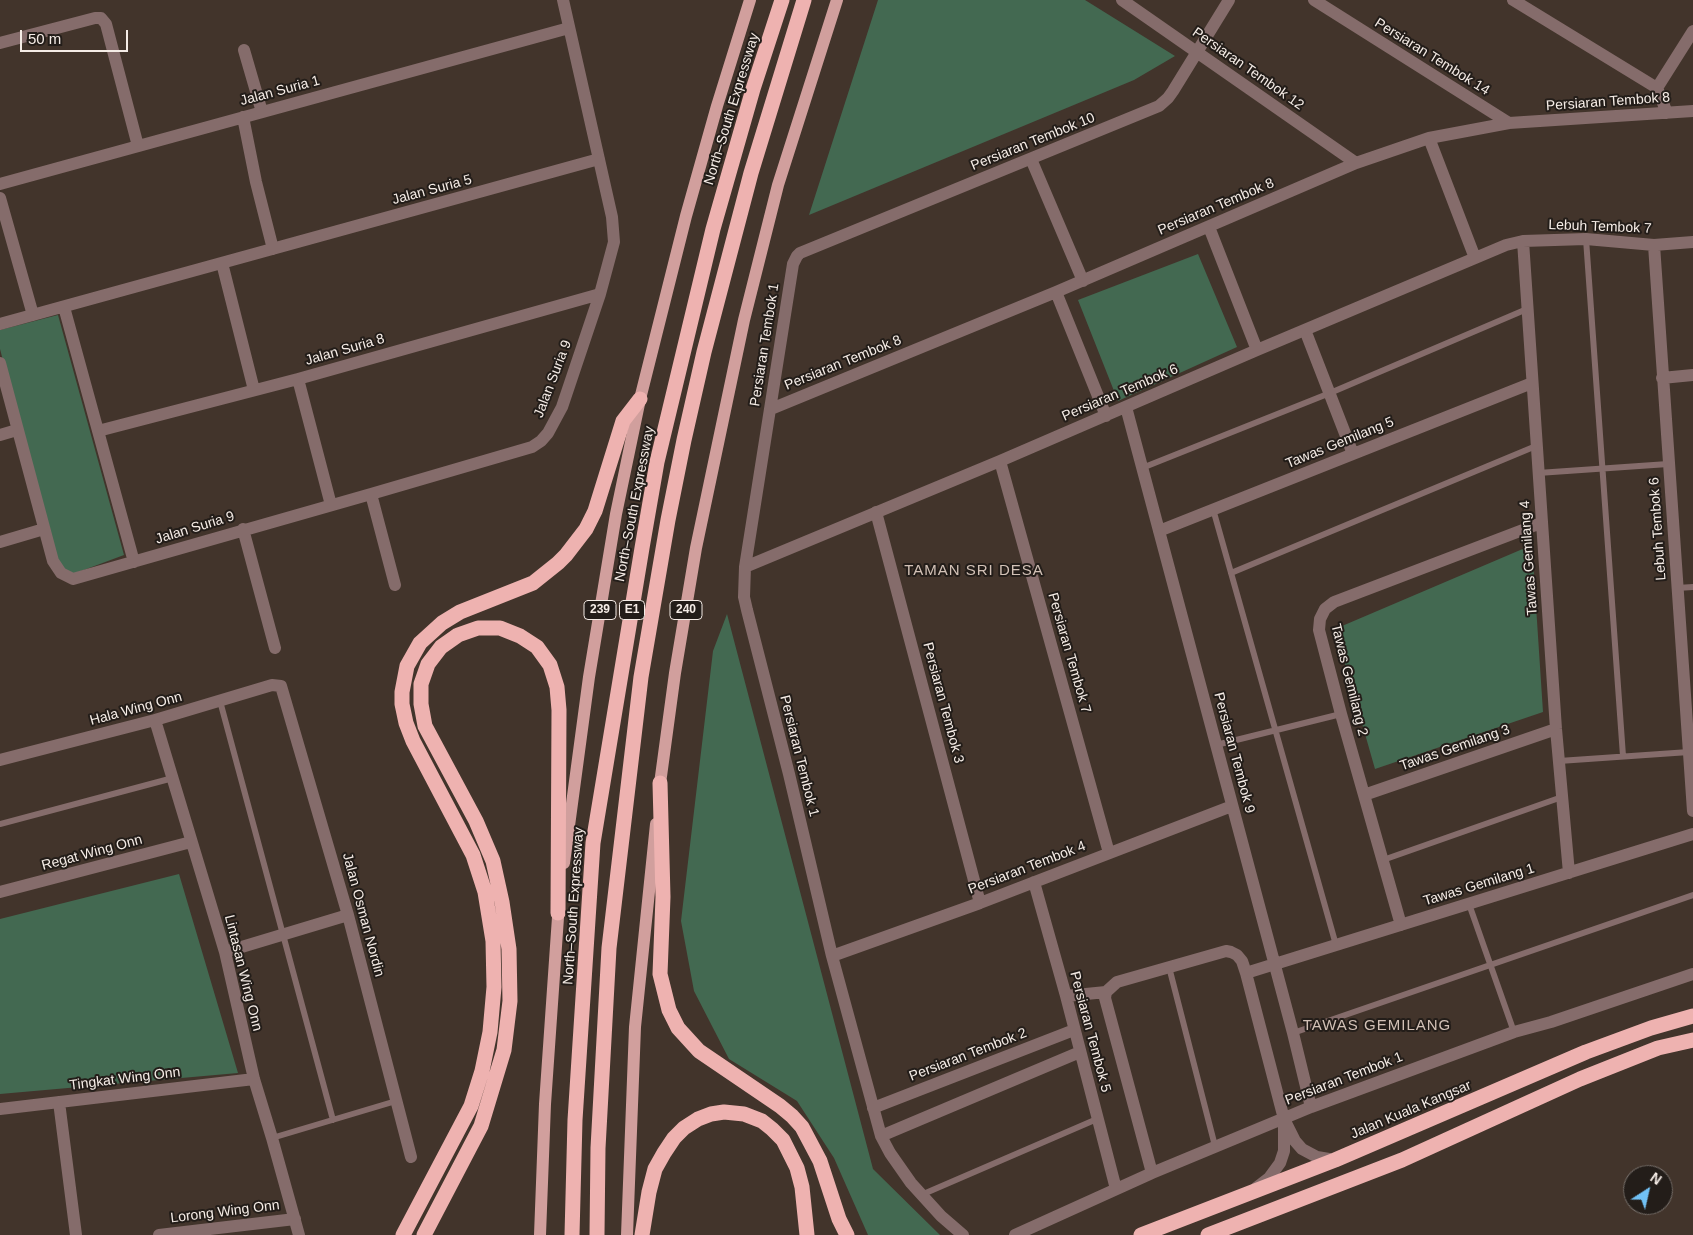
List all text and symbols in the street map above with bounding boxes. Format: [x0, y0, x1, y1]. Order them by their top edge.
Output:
street label: Persiaran Tembok 14 [1371, 15, 1493, 99]
scale bar [22, 20, 130, 52]
street label: Persiaran Tembok 12 [1189, 24, 1307, 114]
text: 50 m [28, 30, 61, 47]
street label: North–South Expressway [701, 31, 763, 187]
street label: Jalan Suria 1 [238, 72, 322, 110]
street label: Persiaran Tembok 8 [1545, 89, 1671, 115]
street label: Persiaran Tembok 10 [969, 109, 1097, 175]
street label: Jalan Suria 5 [390, 171, 474, 209]
street label: Persiaran Tembok 8 [1155, 175, 1277, 239]
street label: Lebuh Tembok 7 [1548, 217, 1652, 237]
street label: Persiaran Tembok 1 [747, 282, 783, 408]
street label: Jalan Suria 8 [303, 331, 387, 369]
street label: Persiaran Tembok 8 [782, 332, 904, 394]
street label: Jalan Suria 9 [531, 338, 575, 420]
street label: Persiaran Tembok 6 [1059, 361, 1181, 425]
street label: Tawas Gemilang 5 [1283, 414, 1397, 472]
street label: North–South Expressway [612, 425, 658, 583]
street label: Lebuh Tembok 6 [1646, 477, 1670, 581]
street label: Tawas Gemilang 4 [1517, 500, 1541, 616]
street label: Jalan Suria 9 [153, 508, 237, 548]
district label: TAMAN SRI DESA [902, 562, 1046, 580]
street label: Persiaran Tembok 7 [1044, 591, 1094, 715]
road number: 239 [584, 600, 616, 620]
road number: E1 [620, 600, 644, 620]
road number: 240 [670, 600, 702, 620]
street label: Tawas Gemilang 2 [1327, 622, 1371, 738]
street label: Persiaran Tembok 3 [919, 641, 967, 765]
street label: Hala Wing Onn [88, 689, 184, 729]
street label: Persiaran Tembok 9 [1210, 691, 1258, 815]
street label: Persiaran Tembok 1 [776, 694, 822, 818]
street label: Tawas Gemilang 3 [1398, 721, 1512, 775]
street label: North–South Expressway [560, 827, 588, 985]
street label: Regat Wing Onn [40, 831, 144, 875]
street label: Persiaran Tembok 4 [966, 838, 1088, 898]
street label: Jalan Osman Nordin [338, 851, 388, 979]
street label: Tawas Gemilang 1 [1421, 860, 1537, 910]
street label: Lintasan Wing Onn [220, 913, 266, 1033]
street label: Persiaran Tembok 5 [1066, 970, 1114, 1094]
district label: TAWAS GEMILANG [1301, 1017, 1453, 1035]
street label: Persiaran Tembok 2 [907, 1025, 1029, 1085]
street label: Persiaran Tembok 1 [1283, 1049, 1405, 1109]
street label: Tingkat Wing Onn [69, 1064, 181, 1094]
street label: Jalan Kuala Kangsar [1348, 1077, 1474, 1143]
north arrow [1623, 1165, 1673, 1215]
text: N [1647, 1169, 1665, 1188]
street label: Lorong Wing Onn [170, 1197, 280, 1227]

